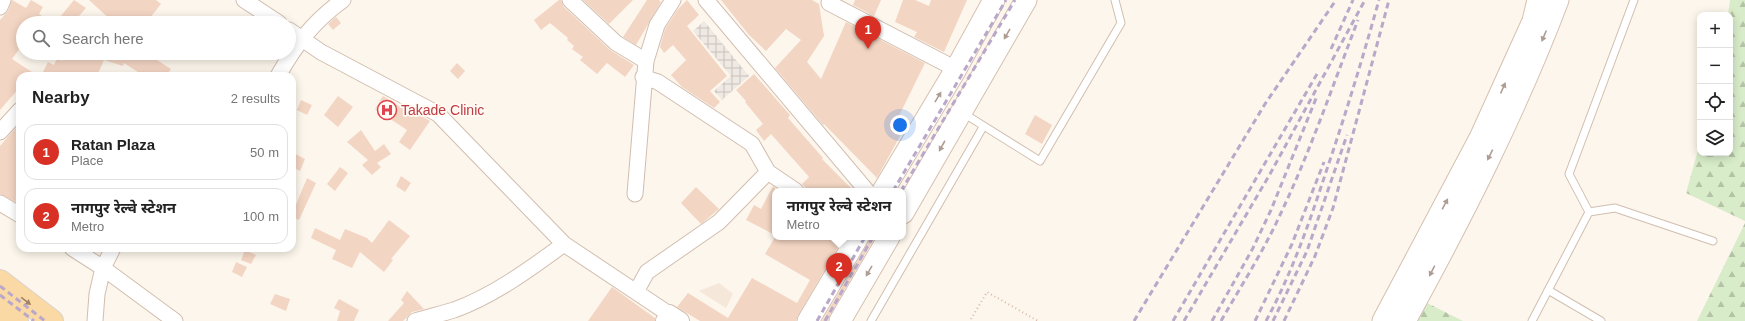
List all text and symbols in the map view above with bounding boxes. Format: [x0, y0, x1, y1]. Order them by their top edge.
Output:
map controls [1697, 12, 1733, 156]
button: + [1697, 12, 1733, 48]
search box [16, 16, 296, 60]
pin: 1 [855, 16, 881, 49]
icon: search [30, 27, 52, 49]
one-way arrow [1003, 28, 1010, 40]
text: Search here [62, 30, 144, 47]
one-way arrow [1540, 31, 1546, 43]
button: − [1697, 48, 1733, 84]
one-way arrow [1500, 82, 1506, 94]
button: locate [1697, 84, 1733, 120]
text: Nearby [32, 88, 90, 107]
text: 2 results [231, 91, 280, 106]
one-way arrow [935, 91, 942, 103]
hospital icon: Takade Clinic [376, 99, 398, 121]
place label: Takade Clinic [401, 102, 484, 118]
your location [890, 115, 910, 135]
button: layers [1697, 120, 1733, 156]
text: Ratan Plaza [71, 136, 155, 153]
one-way arrow [938, 140, 945, 152]
text: 1 [42, 145, 50, 160]
text: 50 m [250, 145, 279, 160]
one-way arrow [1487, 149, 1493, 161]
text: Place [71, 153, 104, 168]
popup [772, 188, 906, 240]
text: नागपुर रेल्वे स्टेशन [786, 197, 892, 214]
one-way arrow [1441, 198, 1448, 210]
text: नागपुर रेल्वे स्टेशन [71, 199, 176, 216]
text: 2 [42, 209, 50, 224]
text: 100 m [243, 209, 279, 224]
text: Metro [786, 217, 820, 232]
text: Metro [71, 219, 104, 234]
pin: 2 [826, 253, 852, 286]
one-way arrow [866, 265, 873, 277]
one-way arrow [1429, 265, 1435, 277]
one-way arrow [21, 297, 31, 305]

